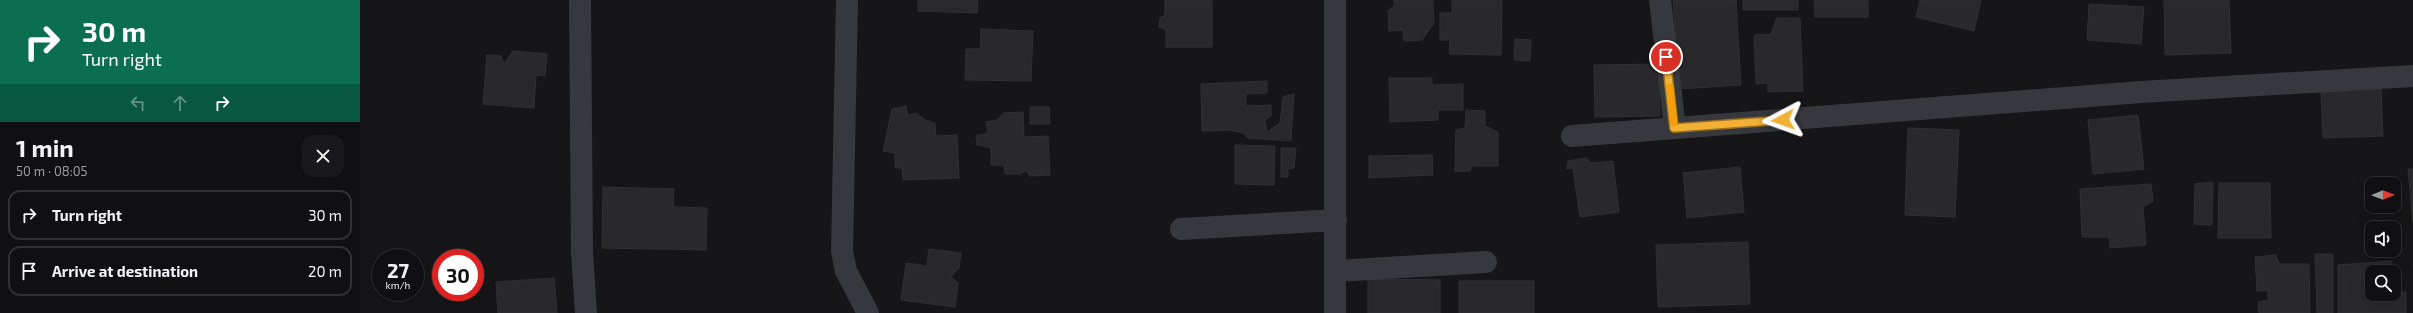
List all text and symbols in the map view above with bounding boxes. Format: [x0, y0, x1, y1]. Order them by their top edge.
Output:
text: 30 m [82, 14, 146, 48]
icon: right [16, 16, 68, 68]
pin [1649, 40, 1683, 74]
icon: arrive [1655, 46, 1677, 68]
text: Turn right [82, 48, 162, 70]
icon: left [127, 92, 149, 114]
icon: ahead [169, 92, 191, 114]
icon: right [211, 92, 233, 114]
position arrow [1762, 99, 1804, 141]
text: 1 min [16, 133, 74, 162]
button: close [302, 135, 344, 177]
text: 50 m · 08:05 [16, 163, 88, 179]
north arrow [2365, 177, 2401, 213]
map controls [2365, 177, 2401, 301]
icon: right [18, 204, 40, 226]
text: Turn right [52, 206, 122, 224]
text: 30 m [308, 206, 342, 224]
button: sound [2365, 221, 2401, 257]
speed limit sign: 30 [432, 249, 484, 301]
text: 27 [387, 258, 409, 282]
icon: arrive [18, 260, 40, 282]
text: Arrive at destination [52, 262, 198, 280]
text: 20 m [308, 262, 342, 280]
button: search [2365, 265, 2401, 301]
text: km/h [386, 279, 410, 291]

